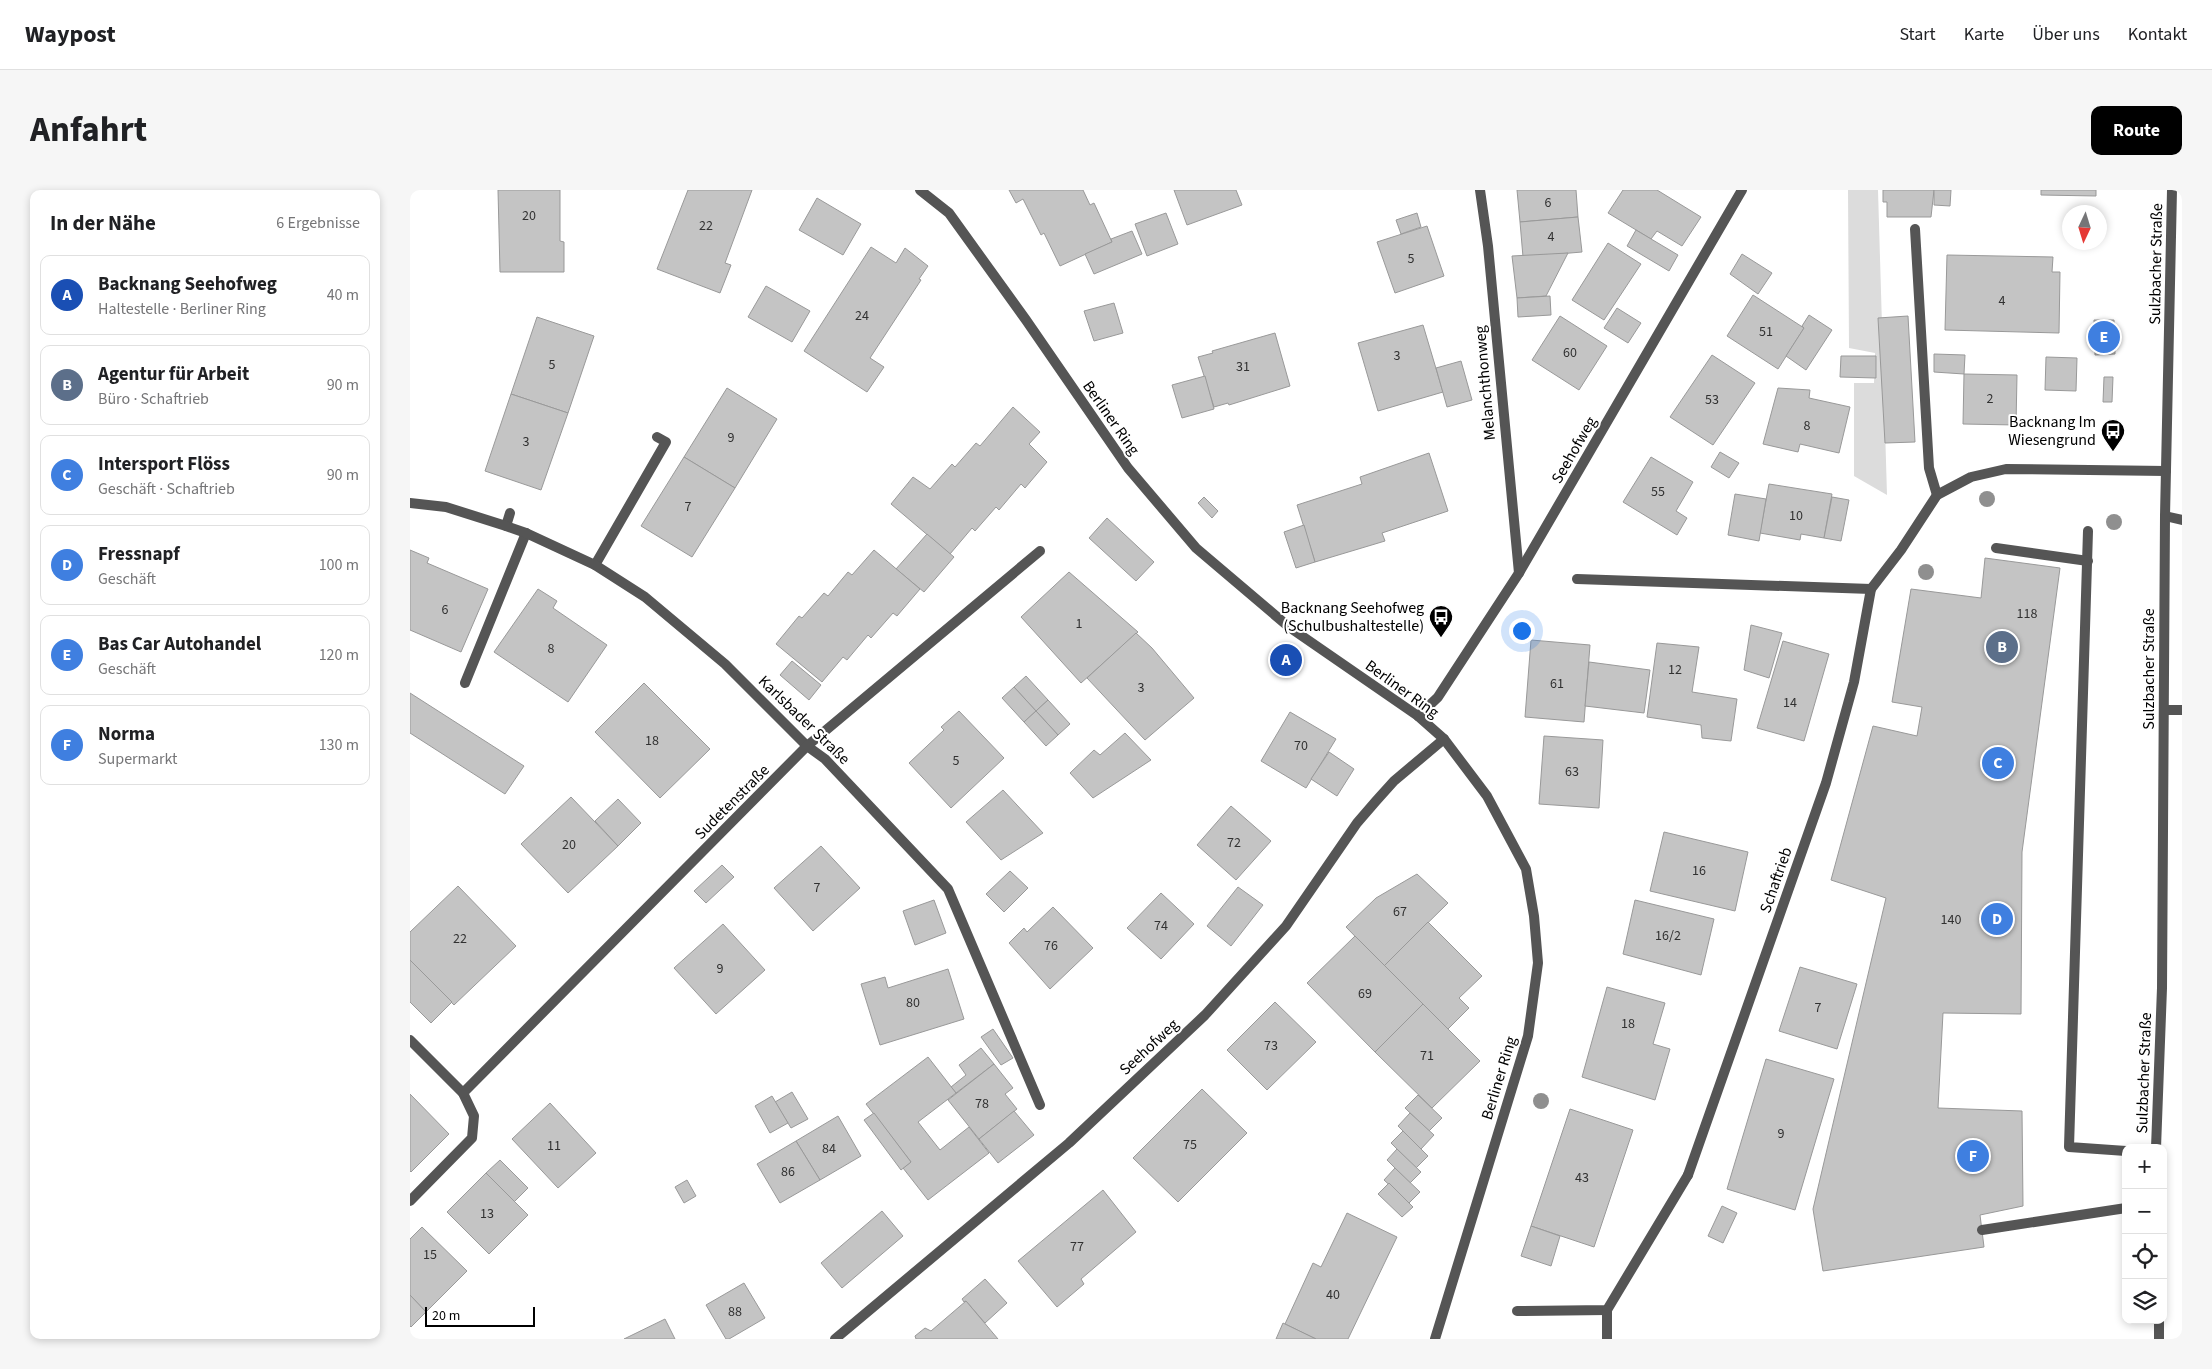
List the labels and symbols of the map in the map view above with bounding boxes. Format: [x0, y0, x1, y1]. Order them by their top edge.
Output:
house number: 6 [1545, 193, 1552, 213]
street label: Sulzbacher Straße [2144, 203, 2168, 325]
north arrow [2062, 205, 2107, 250]
house number: 20 [522, 206, 536, 226]
house number: 22 [699, 216, 713, 236]
house number: 4 [1548, 227, 1555, 247]
house number: 5 [1408, 249, 1415, 269]
house number: 4 [1999, 291, 2006, 311]
house number: 24 [855, 306, 869, 326]
pin: E [2088, 318, 2120, 356]
house number: 51 [1759, 322, 1773, 342]
street label: Melanchthonweg [1469, 325, 1501, 441]
house number: 60 [1563, 343, 1577, 363]
house number: 3 [1394, 346, 1401, 366]
house number: 5 [549, 355, 556, 375]
house number: 31 [1236, 357, 1250, 377]
street label: Berliner Ring [1077, 376, 1145, 460]
house number: 2 [1987, 389, 1994, 409]
house number: 53 [1705, 390, 1719, 410]
place label: Backnang Im Wiesengrund [2008, 411, 2096, 451]
street label: Seehofweg [1546, 413, 1602, 487]
house number: 8 [1804, 416, 1811, 436]
bus stop icon: Backnang Im Wiesengrund [2100, 418, 2126, 452]
house number: 9 [728, 428, 735, 448]
house number: 3 [523, 432, 530, 452]
house number: 55 [1651, 482, 1665, 502]
house number: 7 [685, 497, 692, 517]
house number: 10 [1789, 506, 1803, 526]
place label: Backnang Seehofweg (Schulbushaltestelle) [1281, 597, 1424, 637]
house number: 6 [442, 600, 449, 620]
bus stop icon: Backnang Seehofweg (Schulbushaltestelle) [1428, 604, 1454, 638]
house number: 118 [2017, 604, 2037, 624]
street label: Sulzbacher Straße [2138, 608, 2160, 730]
house number: 1 [1076, 614, 1083, 634]
your location [1509, 618, 1535, 644]
pin: B [1986, 628, 2018, 666]
house number: 8 [548, 639, 555, 659]
pin: A [1270, 641, 1302, 679]
street label: Berliner Ring [1361, 655, 1443, 723]
house number: 12 [1668, 660, 1682, 680]
street label: Karlsbader Straße [753, 670, 855, 770]
house number: 61 [1550, 674, 1564, 694]
house number: 3 [1138, 678, 1145, 698]
house number: 14 [1783, 693, 1797, 713]
house number: 18 [645, 731, 659, 751]
house number: 70 [1294, 736, 1308, 756]
pin: C [1982, 744, 2014, 782]
house number: 5 [953, 751, 960, 771]
street label: Sudetenstraße [690, 760, 774, 844]
house number: 63 [1565, 762, 1579, 782]
house number: 72 [1227, 833, 1241, 853]
house number: 20 [562, 835, 576, 855]
street label: Schaftrieb [1754, 844, 1798, 916]
house number: 16 [1692, 861, 1706, 881]
house number: 7 [814, 878, 821, 898]
pin: D [1981, 900, 2013, 938]
house number: 67 [1393, 902, 1407, 922]
house number: 140 [1941, 910, 1961, 930]
house number: 74 [1154, 916, 1168, 936]
house number: 16/2 [1655, 926, 1681, 946]
house number: 22 [453, 929, 467, 949]
house number: 76 [1044, 936, 1058, 956]
house number: 9 [717, 959, 724, 979]
house number: 69 [1358, 984, 1372, 1004]
house number: 80 [906, 993, 920, 1013]
house number: 7 [1815, 998, 1822, 1018]
street label: Sulzbacher Straße [2131, 1012, 2157, 1134]
street label: Seehofweg [1115, 1014, 1183, 1080]
house number: 18 [1621, 1014, 1635, 1034]
street label: Berliner Ring [1476, 1034, 1522, 1122]
house number: 73 [1264, 1036, 1278, 1056]
house number: 71 [1420, 1046, 1434, 1066]
house number: 78 [975, 1094, 989, 1114]
house number: 9 [1778, 1124, 1785, 1144]
house number: 75 [1183, 1135, 1197, 1155]
house number: 11 [547, 1136, 561, 1156]
pin: F [1957, 1137, 1989, 1175]
house number: 84 [822, 1139, 836, 1159]
house number: 86 [781, 1162, 795, 1182]
house number: 43 [1575, 1168, 1589, 1188]
house number: 13 [480, 1204, 494, 1224]
house number: 77 [1070, 1237, 1084, 1257]
house number: 15 [423, 1245, 437, 1265]
house number: 40 [1326, 1285, 1340, 1305]
house number: 88 [728, 1302, 742, 1322]
scale bar [425, 1304, 535, 1327]

